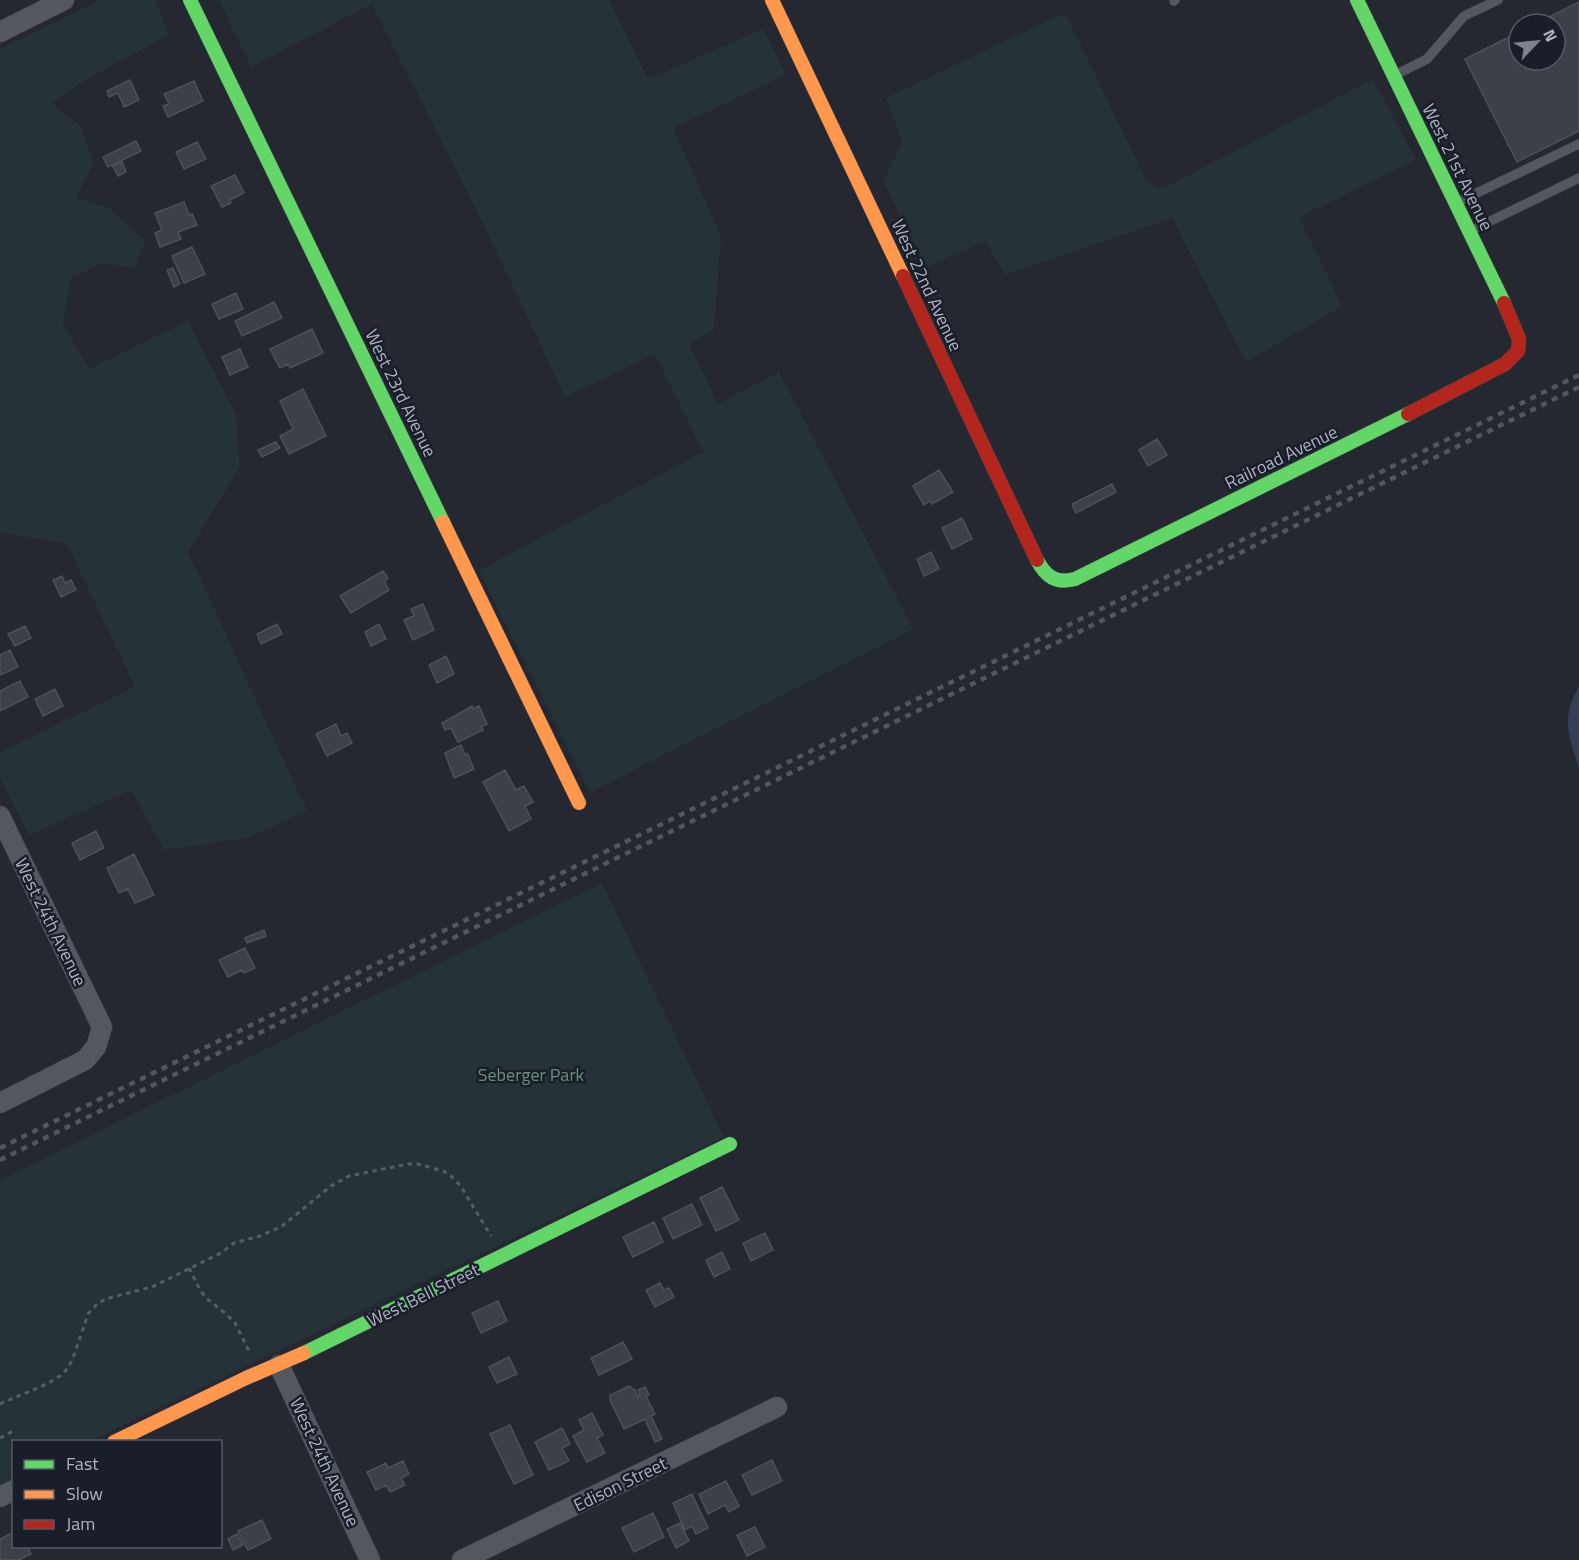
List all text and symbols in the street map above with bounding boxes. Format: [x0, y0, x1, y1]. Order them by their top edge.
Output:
north arrow [1507, 12, 1567, 72]
text: N [1537, 25, 1564, 46]
street label: West 21st Avenue [1416, 99, 1500, 235]
street label: West 22nd Avenue [885, 215, 969, 355]
street label: West 23rd Avenue [358, 324, 444, 462]
street label: Railroad Avenue [1220, 418, 1342, 496]
street label: West 24th Avenue [8, 853, 94, 991]
park label: Seberger Park [478, 1061, 585, 1088]
street label: West Bell Street [362, 1256, 484, 1334]
street label: West 24th Avenue [283, 1393, 367, 1531]
legend [12, 1440, 222, 1548]
street label: Edison Street [569, 1449, 672, 1518]
text: Fast [66, 1450, 99, 1477]
text: Slow [66, 1480, 103, 1507]
text: Jam [66, 1510, 95, 1537]

